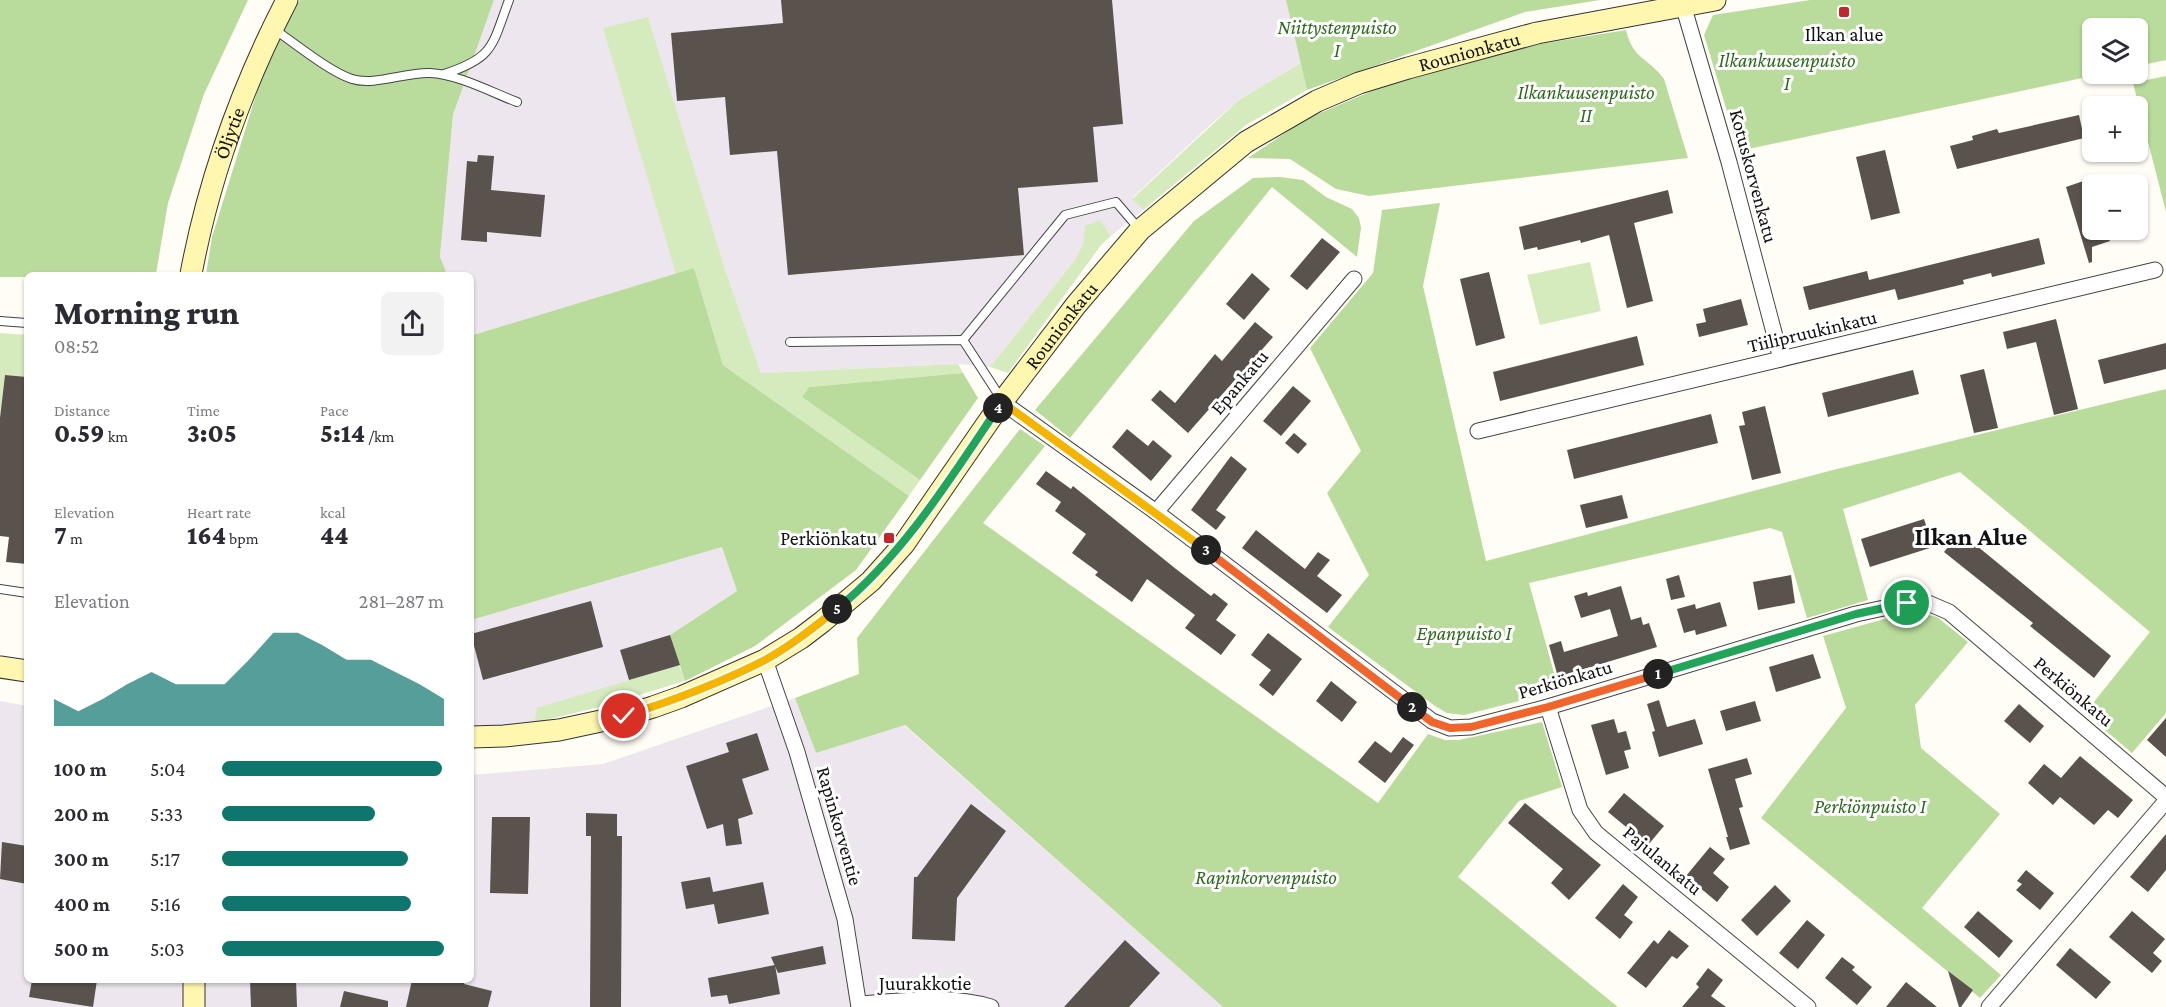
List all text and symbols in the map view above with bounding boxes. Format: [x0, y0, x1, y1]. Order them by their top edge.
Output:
marker: Ilkan alue [1837, 5, 1851, 19]
park label: Niittystenpuisto I [1277, 16, 1397, 61]
map controls [2082, 18, 2148, 240]
button: layers [2082, 18, 2148, 84]
place label: Ilkan alue [1805, 23, 1883, 45]
street label: Rounionkatu [1416, 27, 1523, 76]
park label: Ilkankuusenpuisto I [1718, 49, 1856, 94]
park label: Ilkankuusenpuisto II [1517, 81, 1655, 126]
button: + [2082, 96, 2148, 162]
street label: Öljytie [210, 104, 249, 162]
street label: Kotuskorvenkatu [1726, 107, 1782, 246]
button: − [2082, 174, 2148, 240]
street label: Rounionkatu [1020, 277, 1102, 373]
button: share [381, 292, 444, 355]
text: Morning run [54, 294, 239, 331]
street label: Tiilipruukinkatu [1745, 305, 1879, 358]
text: 08:52 [54, 335, 99, 357]
street label: Epankatu [1206, 345, 1273, 419]
pin: 4 [983, 393, 1013, 423]
text: 4 [994, 399, 1002, 416]
text: Distance [54, 402, 110, 419]
text: Time [187, 402, 220, 419]
text: Pace [320, 402, 349, 419]
text: 0.59 [54, 419, 105, 448]
text: 3:05 [187, 419, 237, 448]
text: 5:14 [320, 419, 365, 448]
text: km [105, 428, 128, 445]
text: /km [365, 428, 394, 445]
text: Elevation [54, 504, 115, 521]
text: Heart rate [187, 504, 251, 521]
text: kcal [320, 504, 346, 521]
text: 7 [54, 521, 67, 550]
text: 164 [187, 521, 226, 550]
text: 44 [320, 521, 349, 550]
district label: Ilkan Alue [1915, 522, 2027, 551]
place label: Perkiönkatu [780, 527, 877, 549]
text: m [67, 530, 83, 547]
text: bpm [226, 530, 259, 547]
marker: Perkiönkatu [882, 531, 896, 545]
pin: 3 [1191, 535, 1221, 565]
text: 3 [1202, 541, 1210, 558]
pin [1881, 577, 1932, 628]
icon: arrive [1890, 586, 1923, 619]
text: Elevation [54, 590, 130, 612]
text: 281–287 m [359, 590, 444, 612]
pin: 5 [822, 594, 852, 624]
text: 5 [833, 600, 841, 617]
park label: Epanpuisto I [1416, 622, 1513, 645]
street label: Perkiönkatu [2030, 651, 2118, 731]
street label: Perkiönkatu [1515, 655, 1615, 703]
pin: 1 [1643, 659, 1673, 689]
text: 1 [1655, 665, 1661, 682]
pin [598, 690, 649, 741]
pin: 2 [1397, 692, 1427, 722]
text: 2 [1408, 698, 1416, 715]
icon: check [607, 699, 640, 732]
text: 100 m [54, 758, 107, 780]
text: 5:04 [150, 758, 186, 780]
street label: Rapinkorventie [812, 764, 867, 888]
park label: Perkiönpuisto I [1814, 795, 1927, 818]
text: 200 m [54, 803, 109, 825]
text: 5:33 [150, 803, 183, 825]
street label: Pajulankatu [1619, 821, 1707, 900]
text: 300 m [54, 848, 109, 870]
text: 5:17 [150, 848, 180, 870]
park label: Rapinkorvenpuisto [1195, 866, 1337, 889]
text: 400 m [54, 893, 110, 915]
text: 5:16 [150, 893, 181, 915]
text: 500 m [54, 938, 109, 960]
text: 5:03 [150, 938, 185, 960]
street label: Juurakkotie [877, 972, 972, 995]

